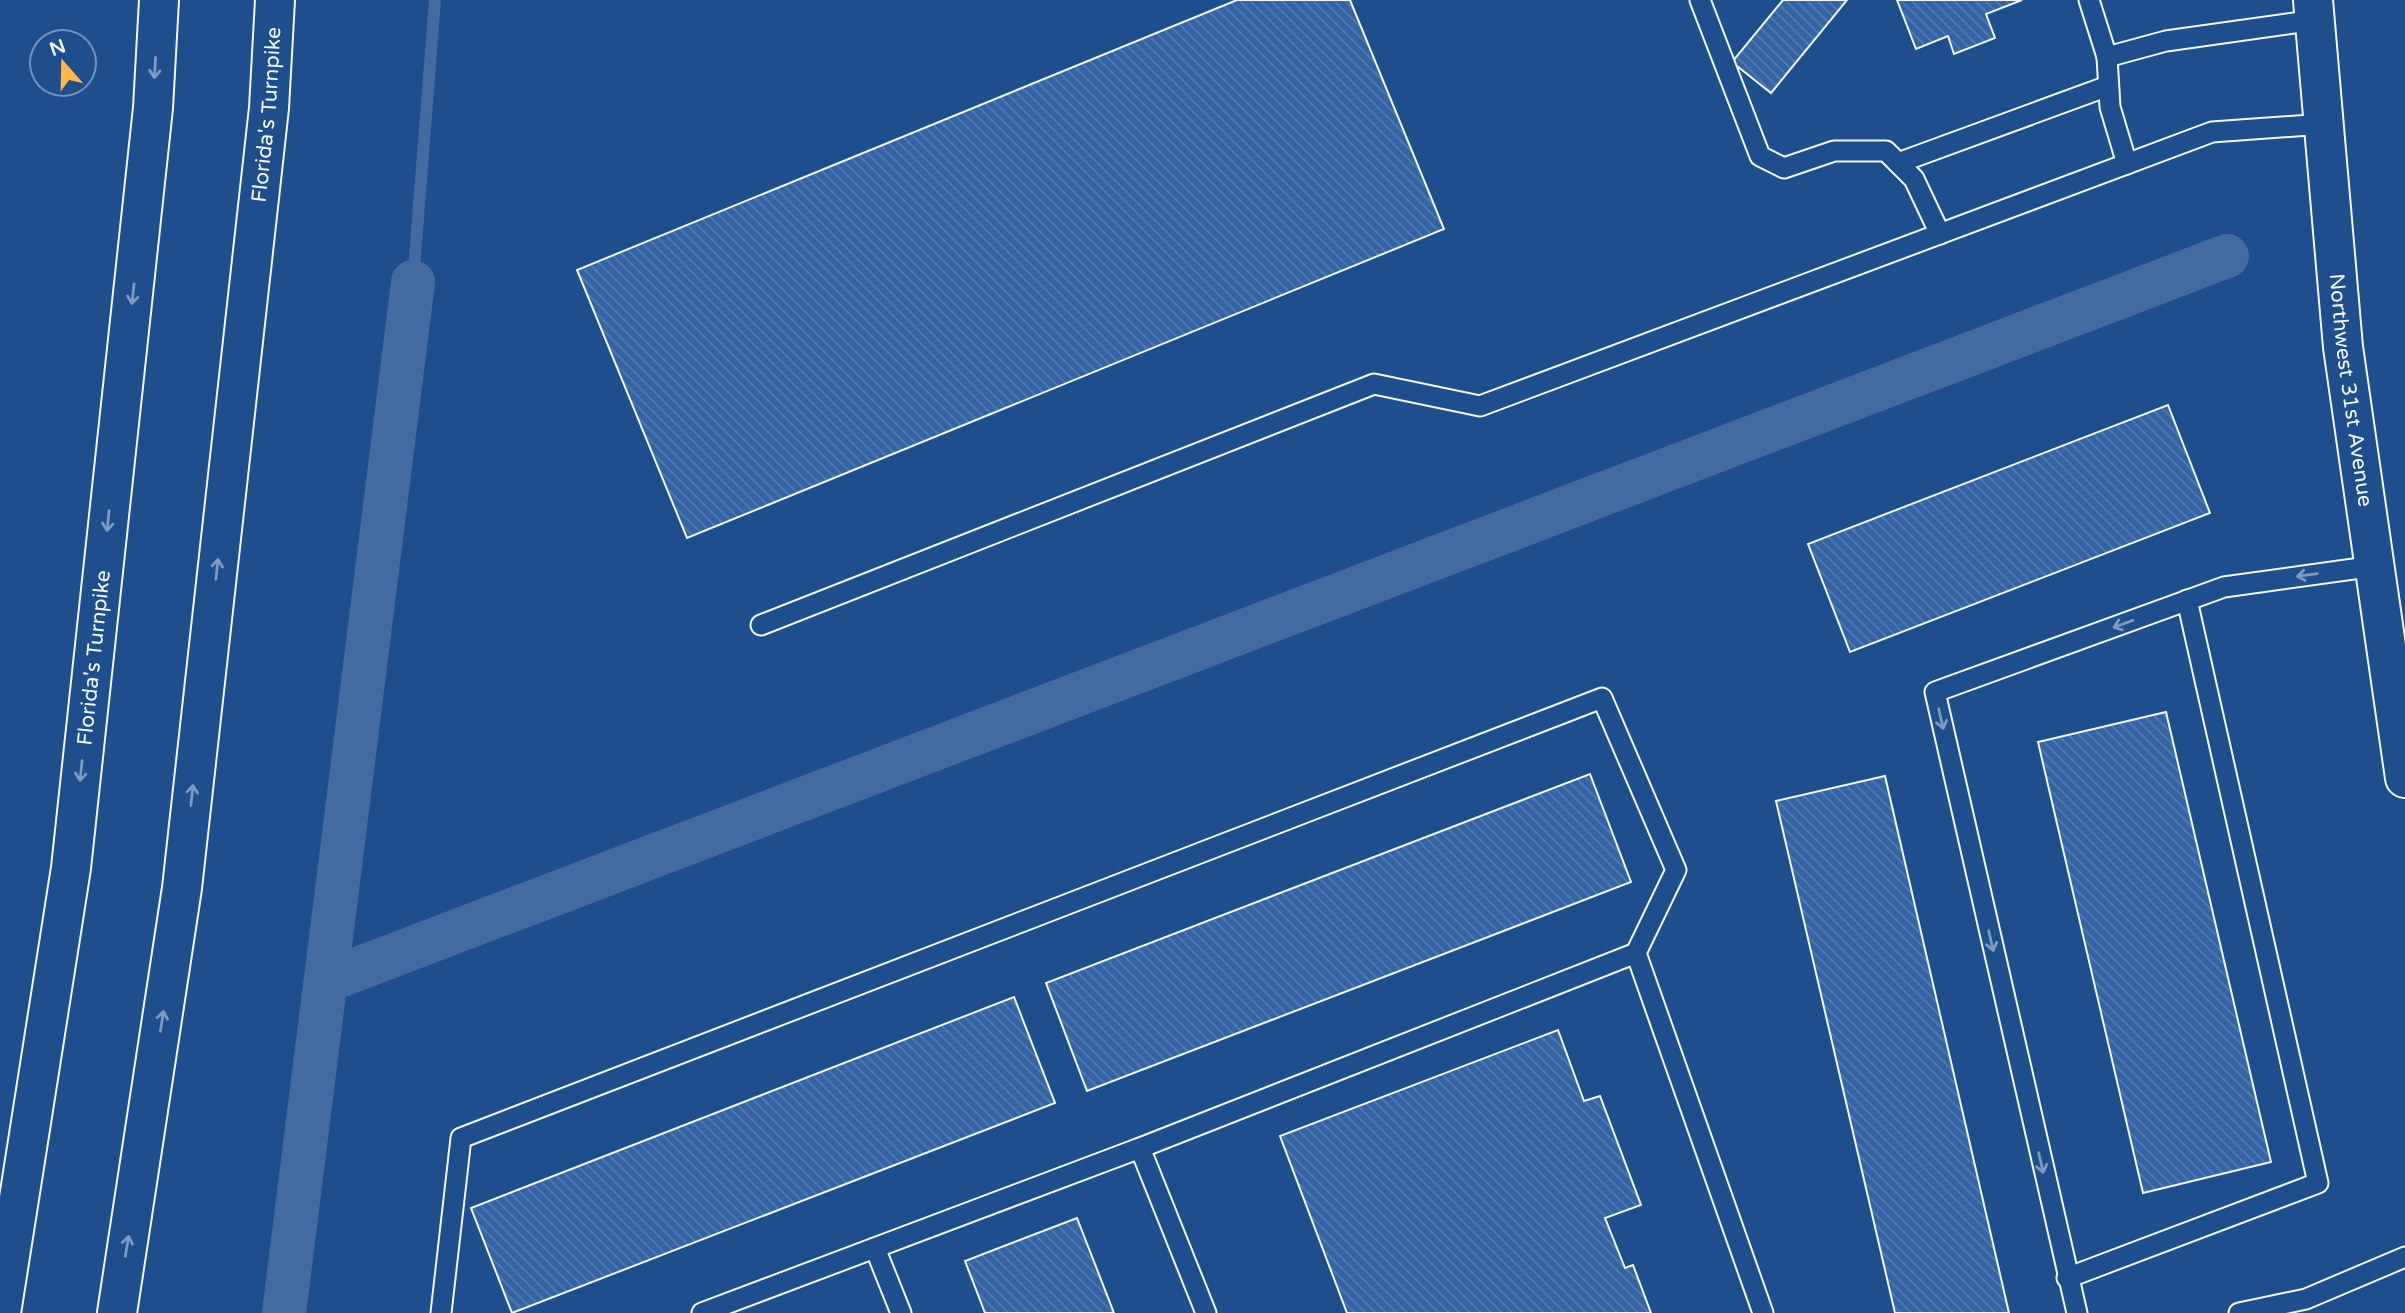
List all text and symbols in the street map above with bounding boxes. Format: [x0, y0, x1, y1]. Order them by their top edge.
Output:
street label: Florida's Turnpike [247, 26, 286, 204]
north arrow [28, 28, 98, 98]
text: N [47, 35, 68, 61]
one-way arrow [148, 56, 161, 79]
street label: Northwest 31st Avenue [2324, 272, 2378, 509]
one-way arrow [126, 283, 139, 305]
one-way arrow [102, 509, 115, 532]
one-way arrow [211, 558, 224, 581]
street label: Florida's Turnpike [72, 569, 116, 747]
one-way arrow [2296, 569, 2319, 582]
one-way arrow [2112, 619, 2134, 631]
one-way arrow [1935, 707, 1948, 730]
one-way arrow [75, 759, 88, 782]
one-way arrow [186, 784, 199, 807]
one-way arrow [1985, 929, 1999, 952]
one-way arrow [155, 1010, 168, 1033]
one-way arrow [2035, 1151, 2049, 1174]
one-way arrow [121, 1235, 134, 1257]

